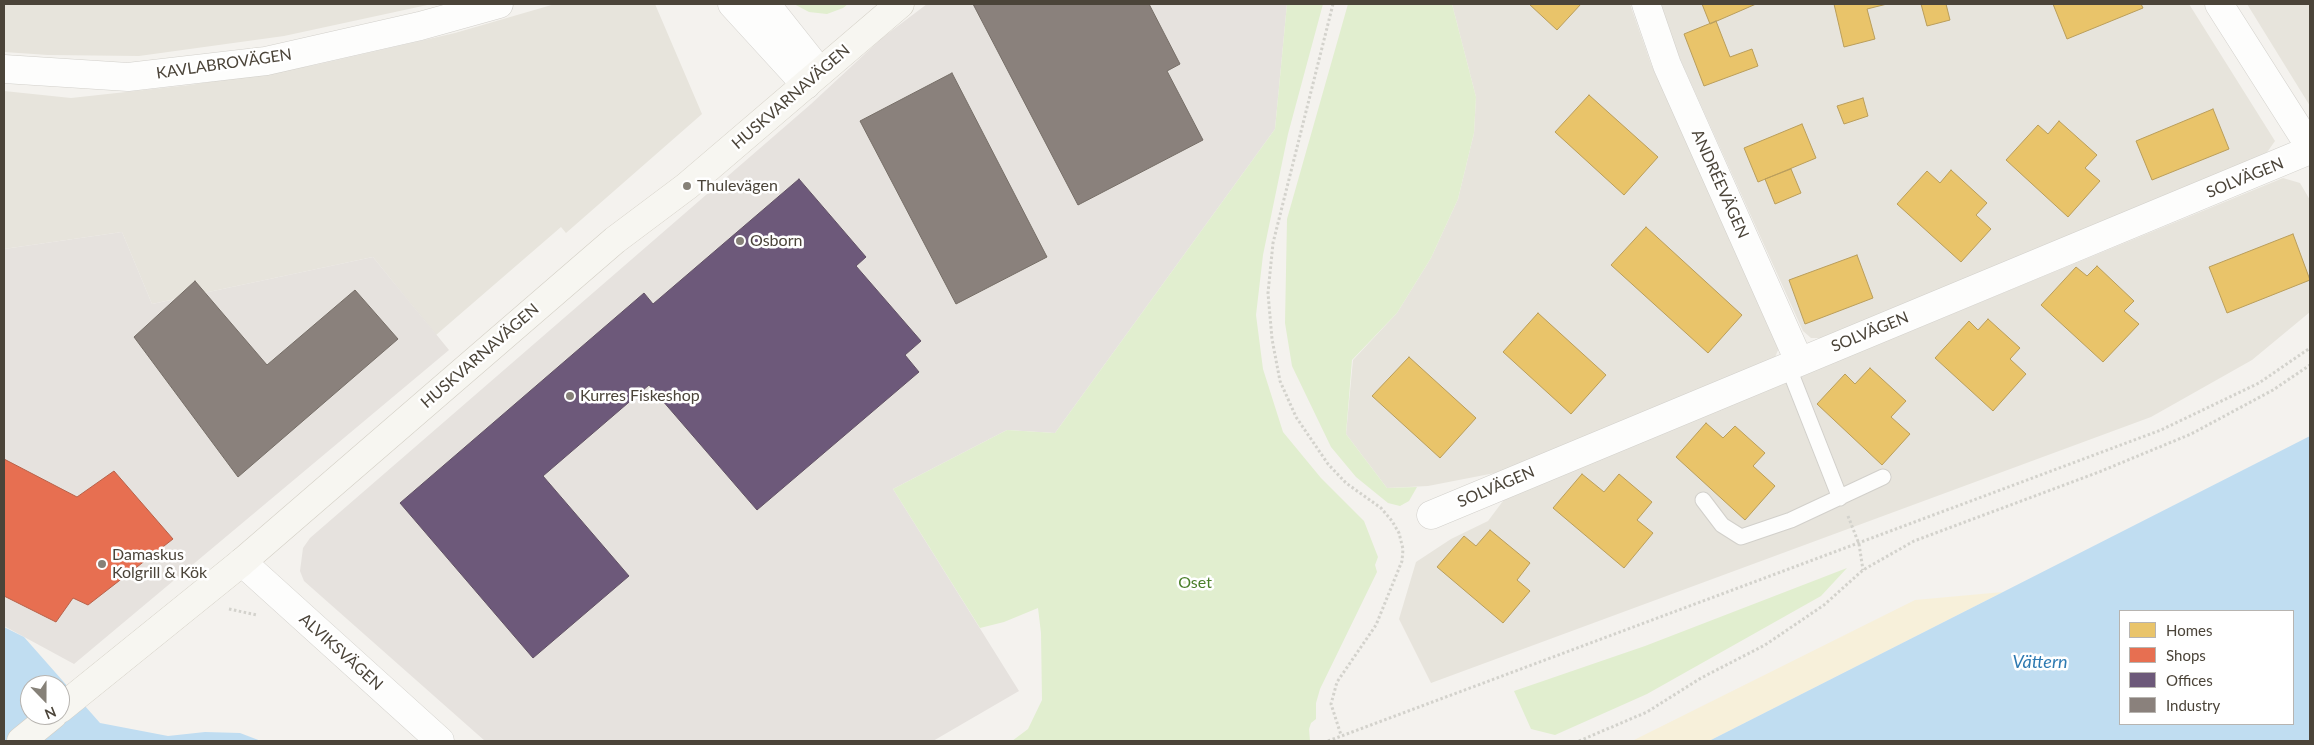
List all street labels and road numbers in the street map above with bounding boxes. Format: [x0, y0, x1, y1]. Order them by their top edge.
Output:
street label: HUSKVARNAVÄGEN [728, 41, 854, 153]
street label: KAVLABROVÄGEN [155, 45, 293, 83]
street label: ANDRÉEVÄGEN [1687, 126, 1753, 242]
street label: SOLVÄGEN [2203, 154, 2287, 202]
street label: HUSKVARNAVÄGEN [417, 300, 543, 412]
street label: SOLVÄGEN [1828, 308, 1912, 356]
street label: SOLVÄGEN [1455, 462, 1537, 512]
street label: ALVIKSVÄGEN [295, 610, 387, 694]

